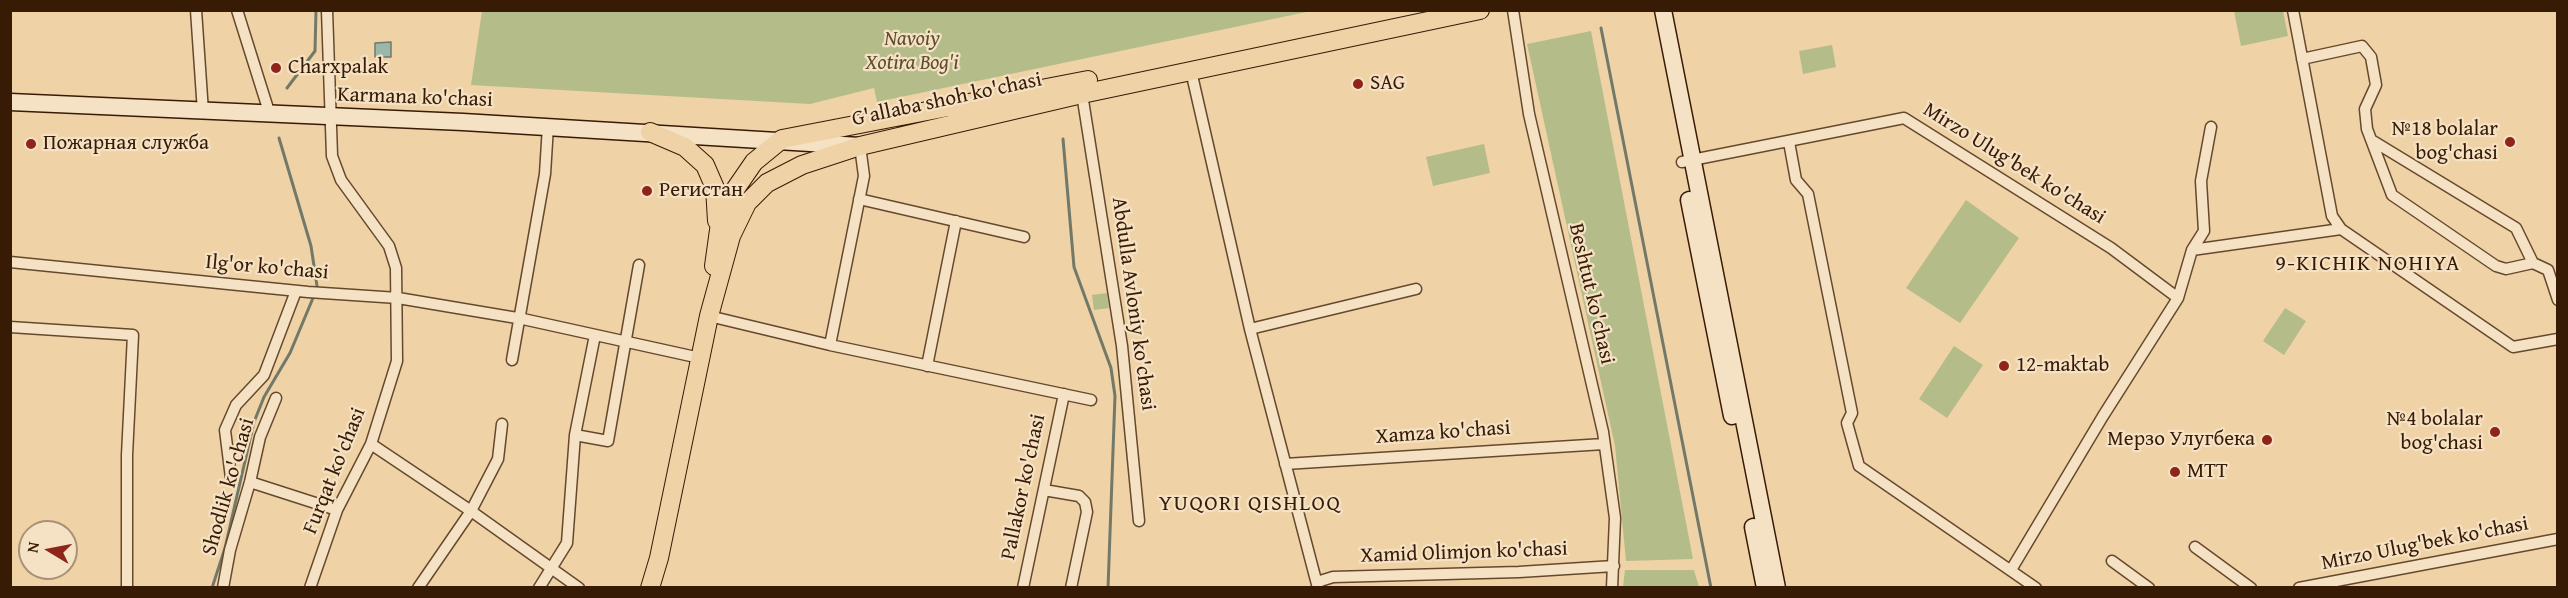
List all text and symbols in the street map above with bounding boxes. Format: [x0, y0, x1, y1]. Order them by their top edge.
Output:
park label: Navoiy Xotira Bog'i [865, 27, 959, 77]
place label: Charxpalak [288, 55, 388, 81]
marker: Charxpalak [269, 61, 283, 75]
street label: G'allaba shoh ko'chasi [850, 68, 1044, 132]
place label: SAG [1370, 71, 1405, 97]
marker: SAG [1351, 77, 1365, 91]
street label: Karmana ko'chasi [337, 83, 493, 113]
street label: Mirzo Ulug'bek ko'chasi [1918, 98, 2110, 230]
place label: №18 bolalar bog'chasi [2391, 117, 2498, 167]
place label: Пожарная служба [43, 131, 209, 157]
marker: №18 bolalar bog'chasi [2503, 135, 2517, 149]
marker: Пожарная служба [24, 137, 38, 151]
place label: Регистан [659, 178, 743, 204]
marker: Регистан [640, 184, 654, 198]
street label: Abdulla Avloniy ko'chasi [1106, 196, 1160, 412]
street label: Beshtut ko'chasi [1563, 221, 1619, 367]
street label: Ilg'or ko'chasi [204, 250, 330, 286]
district label: 9-KICHIK NOHIYA [2275, 251, 2461, 277]
place label: 12-maktab [2016, 353, 2109, 379]
marker: 12-maktab [1997, 359, 2011, 373]
street label: Furqat ko'chasi [298, 404, 372, 538]
place label: №4 bolalar bog'chasi [2387, 407, 2483, 457]
street label: Pallakor ko'chasi [996, 412, 1052, 562]
street label: Shodlik ko'chasi [197, 415, 261, 559]
street label: Xamza ko'chasi [1375, 416, 1511, 450]
marker: №4 bolalar bog'chasi [2488, 425, 2502, 439]
place label: Мерзо Улугбека [2107, 427, 2255, 453]
marker: Мерзо Улугбека [2260, 433, 2274, 447]
place label: MTT [2187, 459, 2228, 485]
marker: MTT [2168, 465, 2182, 479]
district label: YUQORI QISHLOQ [1159, 491, 1341, 517]
street label: Mirzo Ulug'bek ko'chasi [2319, 512, 2531, 576]
north arrow [18, 520, 78, 580]
street label: Xamid Olimjon ko'chasi [1360, 537, 1568, 569]
text: N [19, 540, 45, 555]

